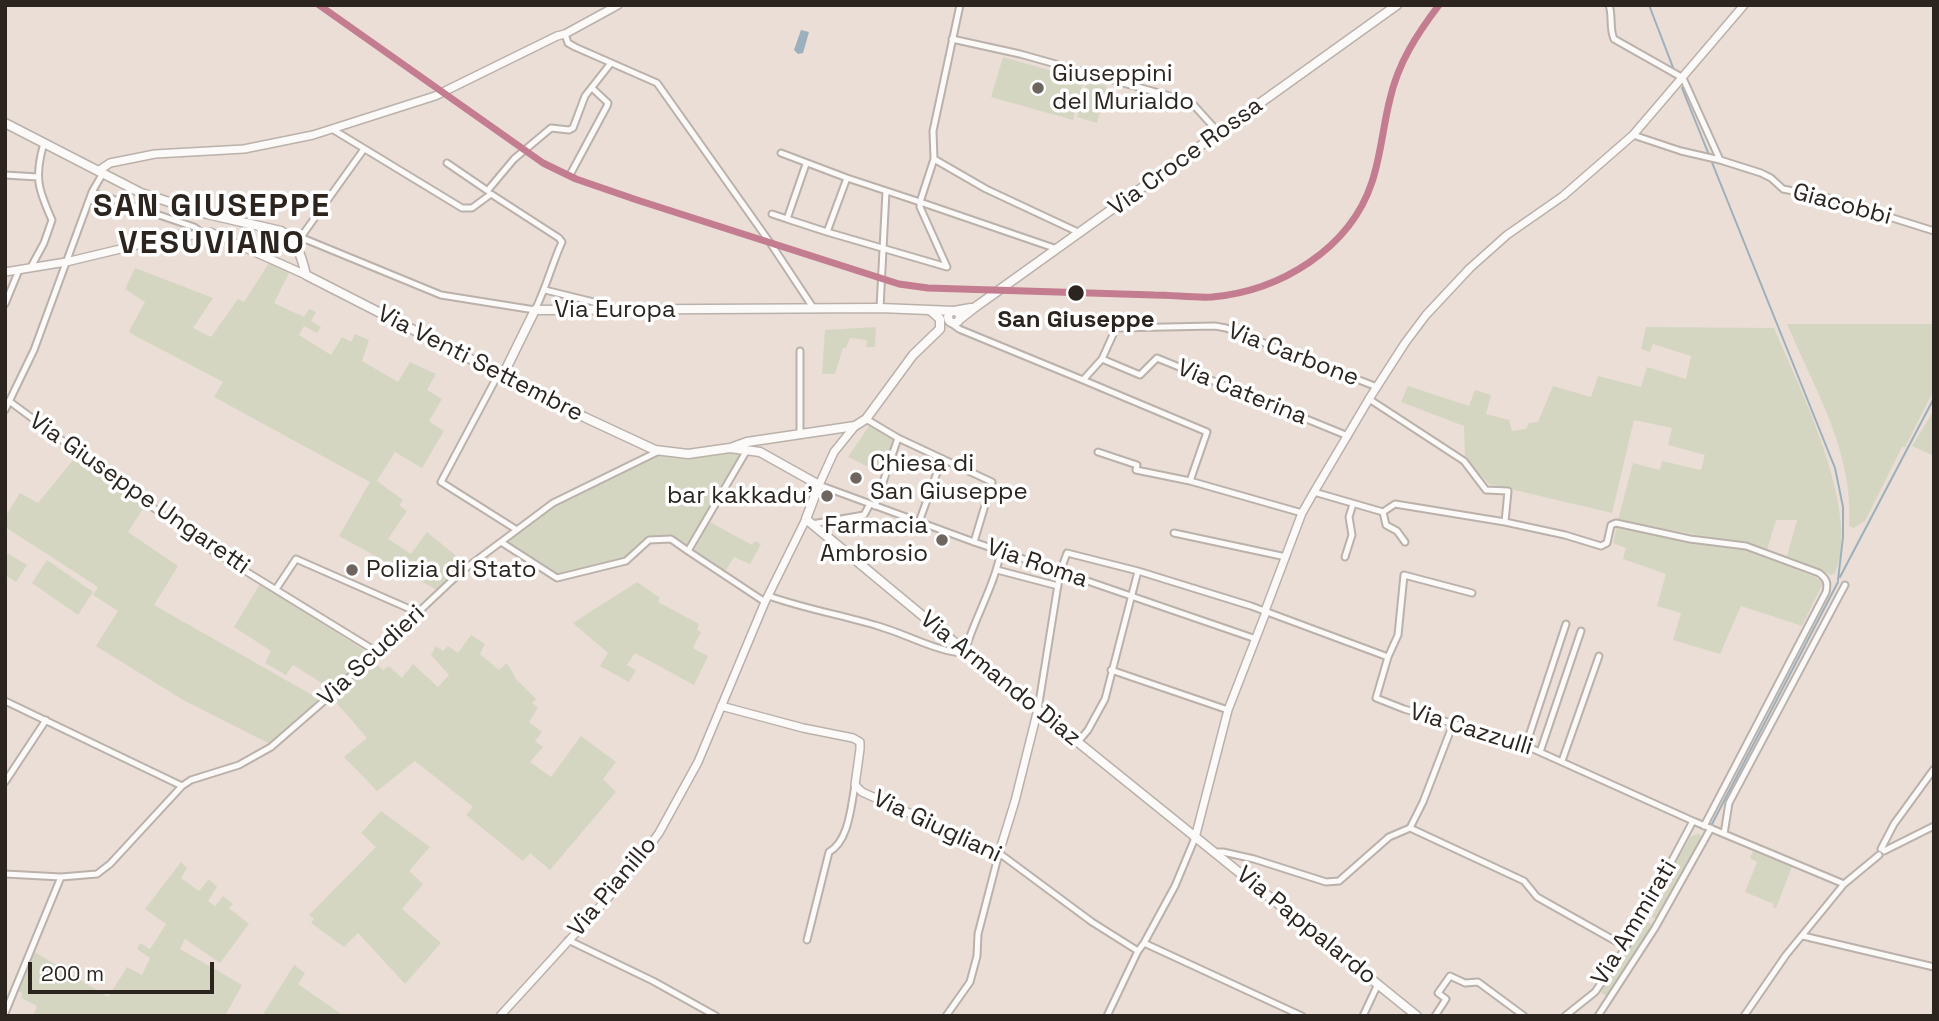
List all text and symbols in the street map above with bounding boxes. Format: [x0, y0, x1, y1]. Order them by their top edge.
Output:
place label: Giuseppini del Murialdo [1052, 60, 1194, 116]
marker: Giuseppini del Murialdo [1030, 80, 1046, 96]
street label: Via Croce Rossa [1103, 91, 1269, 223]
street label: Giacobbi [1789, 178, 1895, 232]
district label: SAN GIUSEPPE VESUVIANO [95, 188, 329, 263]
marker: San Giuseppe [1066, 283, 1086, 303]
street label: Via Europa [554, 296, 676, 324]
street label: Via Venti Settembre [372, 300, 588, 428]
place label: San Giuseppe [997, 306, 1155, 334]
street label: Via Carbone [1223, 317, 1363, 393]
street label: Via Caterina [1173, 354, 1311, 432]
street label: Via Giuseppe Ungaretti [23, 407, 255, 581]
place label: Chiesa di San Giuseppe [870, 450, 1028, 506]
marker: Chiesa di San Giuseppe [848, 470, 864, 486]
place label: bar kakkadu' [667, 482, 813, 510]
marker: bar kakkadu' [819, 488, 835, 504]
place label: Farmacia Ambrosio [820, 512, 928, 568]
marker: Farmacia Ambrosio [934, 532, 950, 548]
street label: Via Roma [983, 533, 1091, 595]
place label: Polizia di Stato [366, 556, 537, 584]
marker: Polizia di Stato [344, 562, 360, 578]
street label: Via Scudieri [313, 599, 431, 713]
street label: Via Armando Diaz [914, 605, 1086, 753]
street label: Via Cazzulli [1406, 698, 1536, 762]
street label: Via Giugliani [868, 785, 1006, 869]
street label: Via Pianillo [563, 831, 663, 943]
street label: Via Ammirati [1586, 855, 1684, 991]
street label: Via Pappalardo [1230, 861, 1382, 991]
scale bar [32, 948, 217, 992]
text: 200 m [41, 960, 104, 987]

